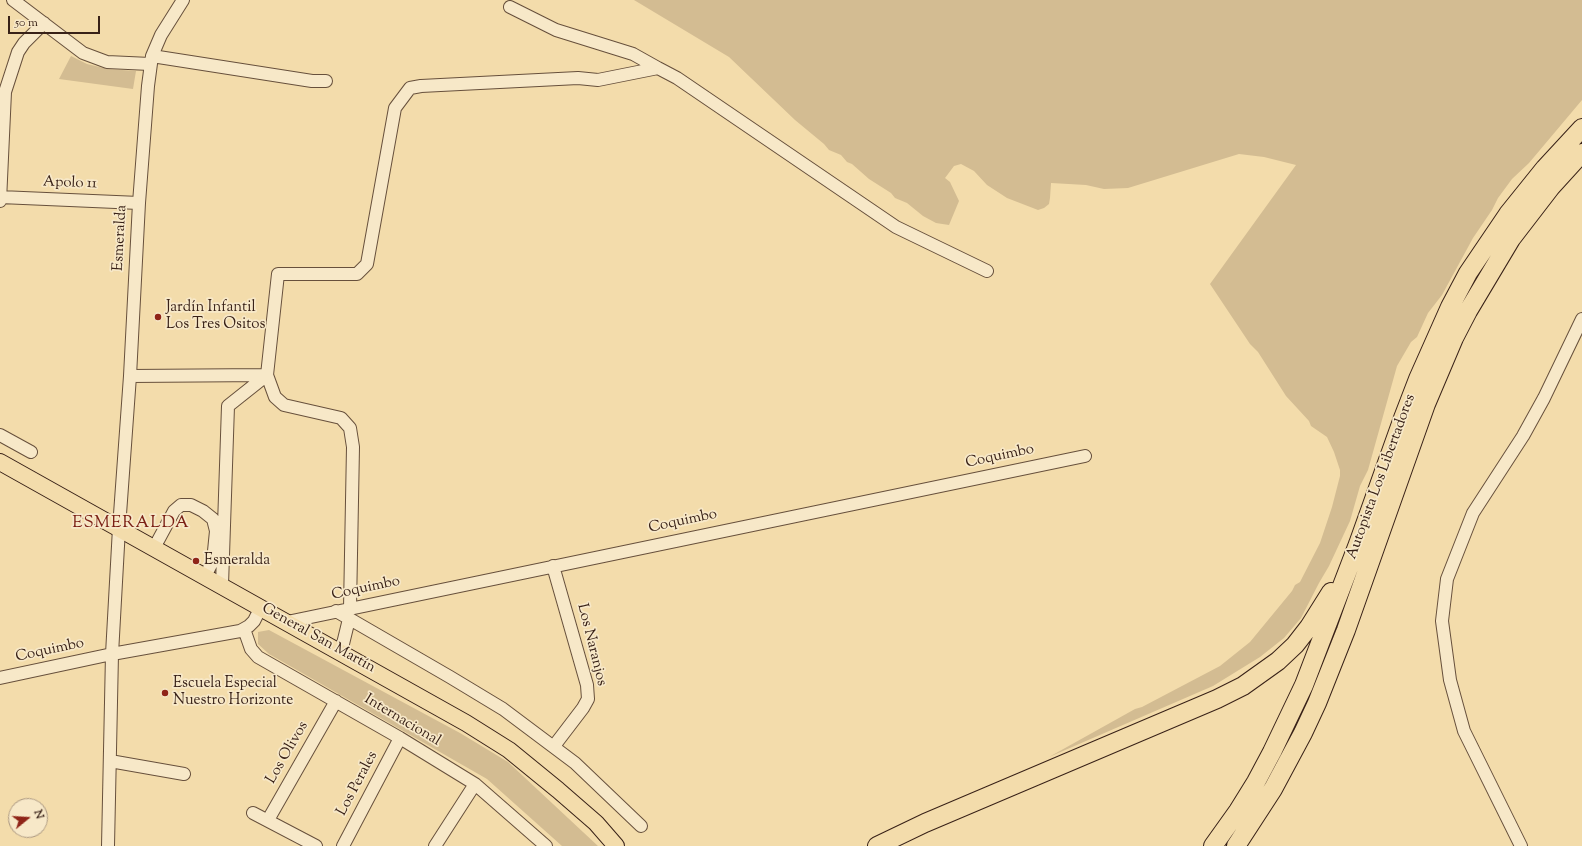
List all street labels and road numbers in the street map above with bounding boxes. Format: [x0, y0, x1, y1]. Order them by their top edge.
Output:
street label: Apolo 11 [43, 174, 97, 194]
street label: Esmeralda [110, 204, 132, 272]
street label: Autopista Los Libertadores [1344, 392, 1420, 562]
street label: Coquimbo [964, 441, 1036, 473]
street label: Coquimbo [647, 506, 719, 538]
street label: Coquimbo [330, 573, 402, 605]
street label: General San Martín [258, 600, 378, 678]
street label: Los Naranjos [572, 602, 610, 688]
street label: Coquimbo [14, 635, 86, 667]
street label: Internacional [360, 691, 444, 751]
street label: Los Olivos [263, 719, 313, 787]
street label: Los Perales [333, 749, 383, 819]

